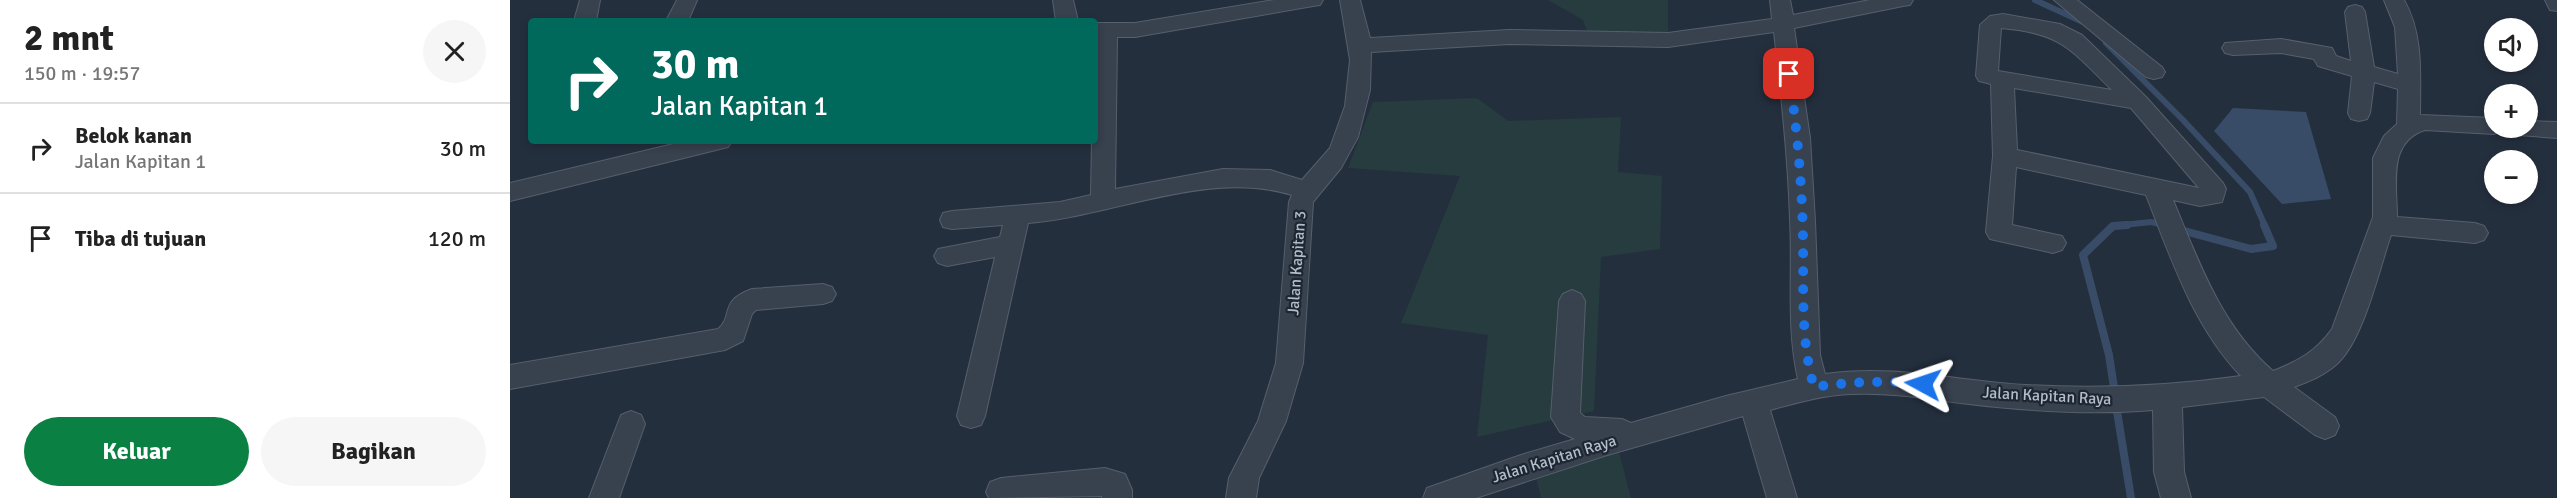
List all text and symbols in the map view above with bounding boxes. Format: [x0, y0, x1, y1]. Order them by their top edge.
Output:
text: 2 mnt [24, 16, 114, 61]
map controls [2484, 18, 2538, 204]
button: sound [2484, 18, 2538, 72]
button: close [423, 20, 486, 83]
text: 30 m [651, 39, 740, 90]
icon: right [552, 42, 630, 120]
pin [1763, 48, 1814, 99]
icon: arrive [1772, 57, 1805, 90]
text: 150 m · 19:57 [24, 61, 140, 86]
button: + [2484, 84, 2538, 138]
text: Jalan Kapitan 1 [651, 90, 828, 123]
text: Belok kanan [75, 122, 192, 149]
icon: right [24, 132, 57, 165]
text: 30 m [440, 135, 486, 162]
text: Jalan Kapitan 1 [75, 149, 206, 174]
button: − [2484, 150, 2538, 204]
street label: Jalan Kapitan 3 [1283, 210, 1311, 316]
icon: arrive [24, 222, 57, 255]
text: Tiba di tujuan [75, 225, 206, 252]
text: 120 m [428, 225, 486, 252]
position arrow [1891, 352, 1955, 416]
street label: Jalan Kapitan Raya [1982, 383, 2112, 409]
button: Keluar [24, 417, 249, 486]
button: Bagikan [261, 417, 486, 486]
street label: Jalan Kapitan Raya [1489, 431, 1619, 487]

